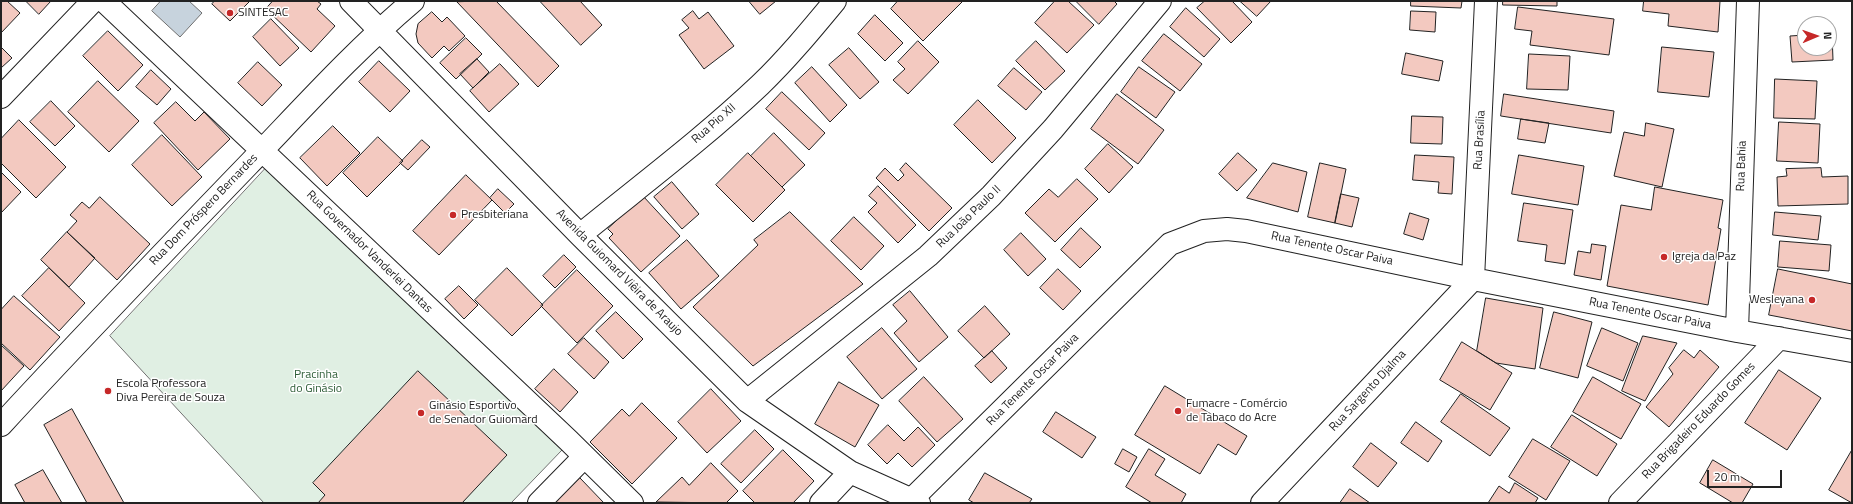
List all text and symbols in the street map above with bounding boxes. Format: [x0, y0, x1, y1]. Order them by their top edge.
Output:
place label: SINTESAC [238, 6, 288, 20]
marker: SINTESAC [225, 8, 235, 18]
north arrow [1797, 16, 1837, 56]
text: N [1820, 32, 1836, 40]
street label: Rua Pio XII [689, 101, 739, 147]
street label: Rua Brasília [1471, 110, 1489, 170]
street label: Rua Bahia [1734, 140, 1750, 192]
street label: Rua Dom Próspero Bernardes [147, 151, 261, 269]
street label: Rua João Paulo II [934, 183, 1004, 251]
street label: Rua Governador Vanderlei Dantas [303, 188, 435, 316]
street label: Avenida Guiomard Viêira de Araujo [553, 207, 685, 339]
place label: Presbiteriana [461, 208, 528, 222]
marker: Presbiteriana [448, 210, 458, 220]
street label: Rua Tenente Oscar Paiva [1270, 229, 1394, 269]
place label: Igreja da Paz [1672, 250, 1736, 264]
marker: Igreja da Paz [1659, 252, 1669, 262]
place label: Wesleyana [1749, 293, 1804, 307]
street label: Rua Tenente Oscar Paiva [1588, 295, 1712, 333]
marker: Wesleyana [1807, 295, 1817, 305]
street label: Rua Tenente Oscar Paiva [984, 331, 1082, 429]
street label: Rua Sargento Djalma [1327, 347, 1409, 435]
street label: Rua Brigadeiro Eduardo Gomes [1639, 360, 1759, 482]
park label: Pracinha do Ginásio [290, 368, 342, 396]
place label: Escola Professora Diva Pereira de Souza [116, 377, 225, 405]
marker: Escola Professora Diva Pereira de Souza [103, 386, 113, 396]
place label: Fumacre - Comércio de Tabaco do Acre [1186, 397, 1287, 425]
place label: Ginásio Esportivo de Senador Guiomard [429, 399, 538, 427]
marker: Fumacre - Comércio de Tabaco do Acre [1173, 406, 1183, 416]
marker: Ginásio Esportivo de Senador Guiomard [416, 408, 426, 418]
scale bar [1709, 462, 1784, 488]
text: 20 m [1714, 467, 1740, 486]

